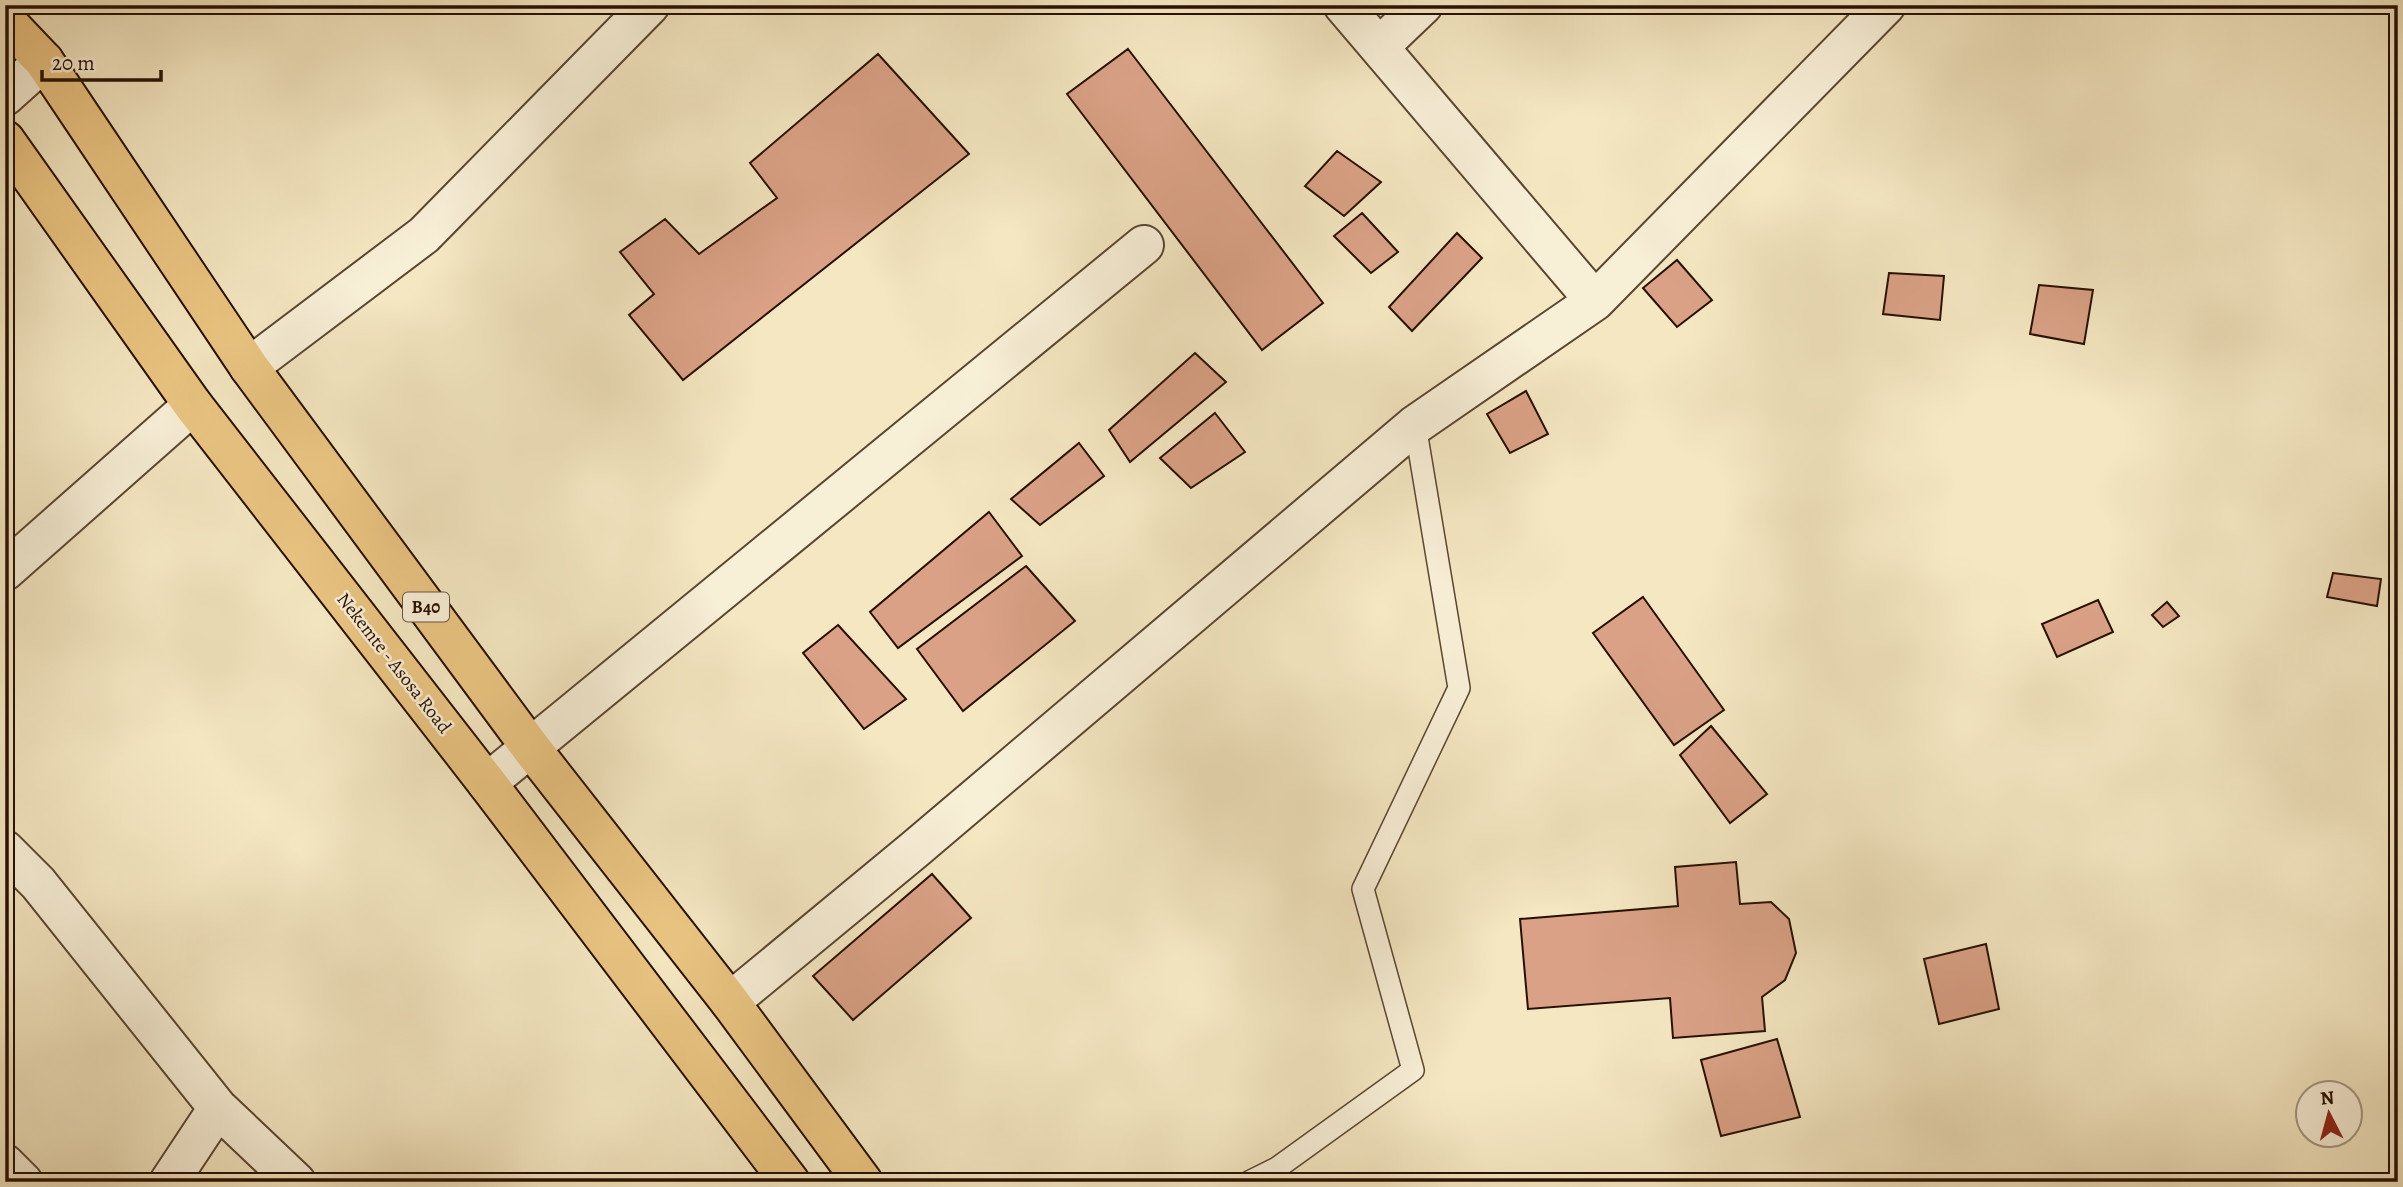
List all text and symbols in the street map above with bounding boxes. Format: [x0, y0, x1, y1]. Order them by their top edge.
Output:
scale bar [42, 38, 161, 82]
text: 20 m [52, 49, 95, 77]
street label: Nekemte - Asosa Road [331, 587, 458, 739]
road number: B40 [403, 592, 449, 622]
north arrow [2294, 1078, 2364, 1148]
text: N [2319, 1084, 2336, 1112]

